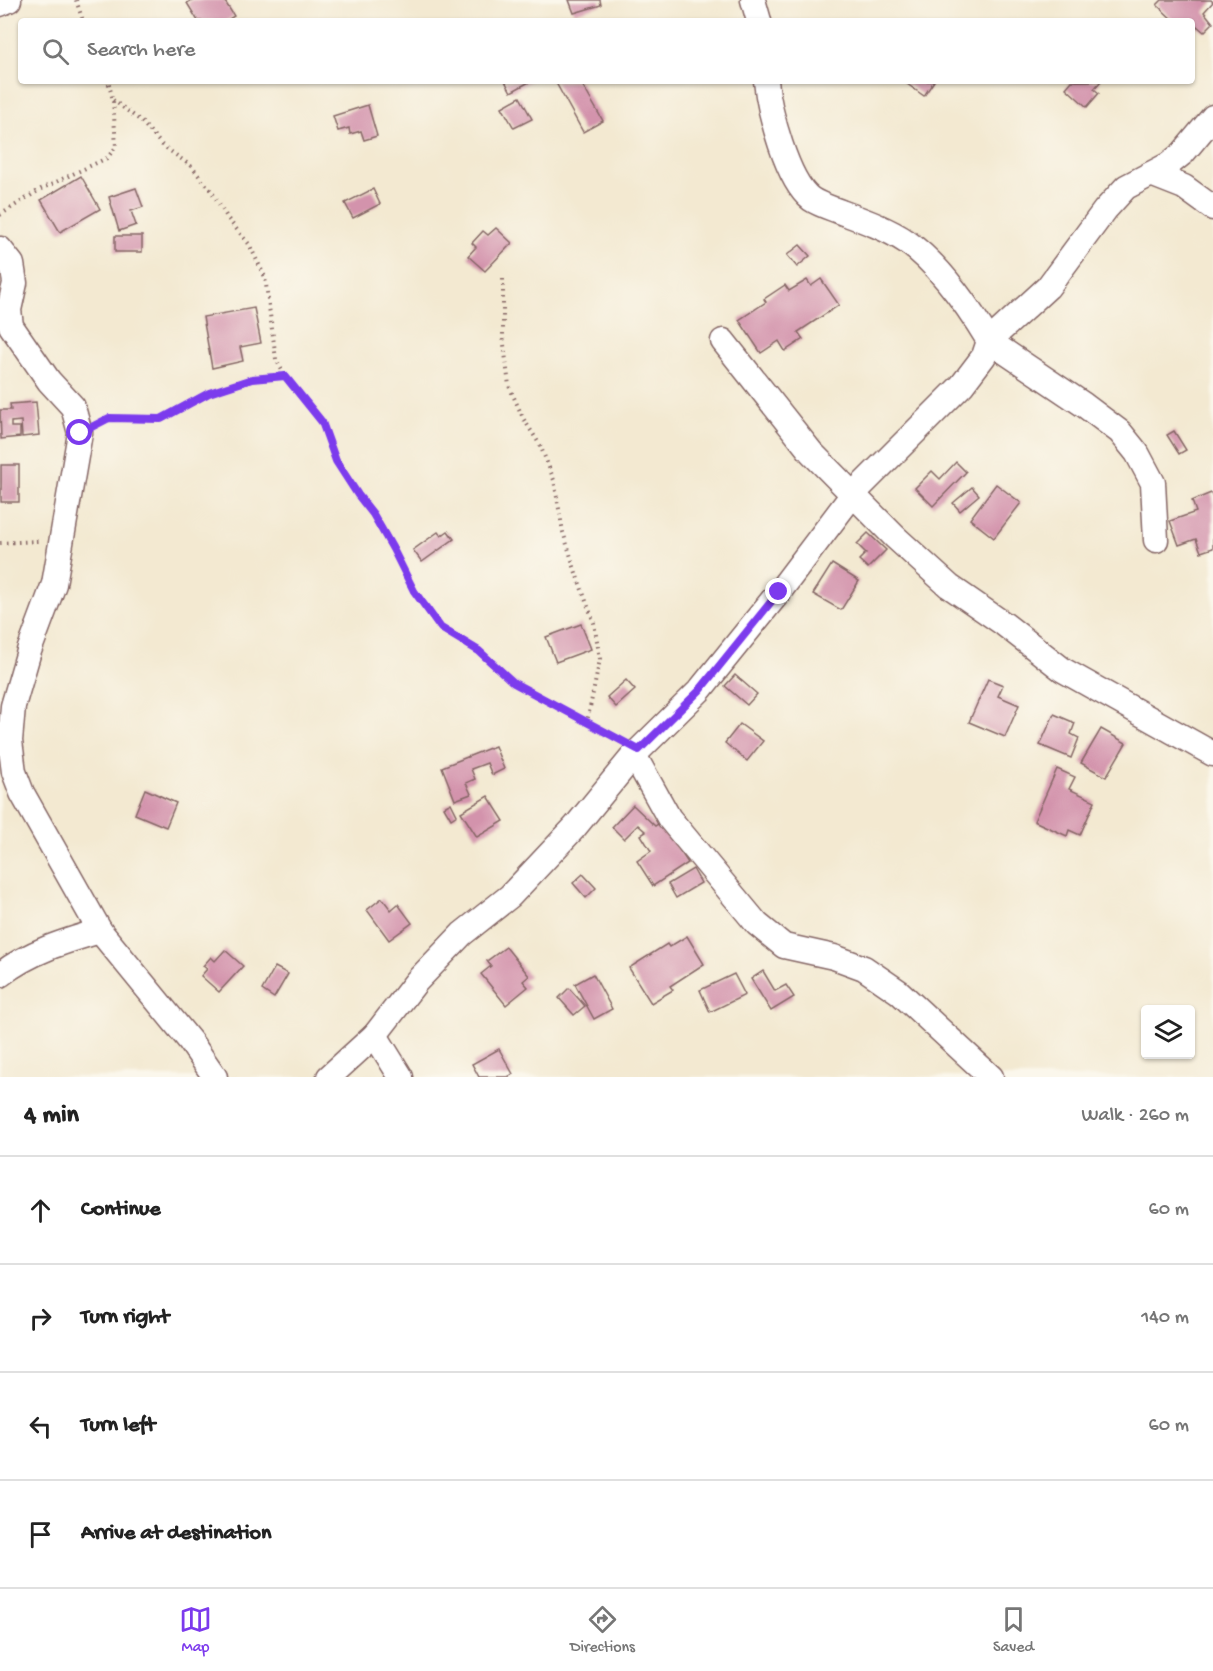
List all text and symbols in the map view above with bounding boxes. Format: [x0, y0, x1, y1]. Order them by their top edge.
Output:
search box [18, 18, 1195, 84]
icon: search [39, 35, 72, 68]
text: Search here [87, 38, 195, 64]
route start [66, 419, 92, 445]
route end [765, 578, 791, 604]
map controls [1141, 1005, 1195, 1059]
button: layers [1141, 1005, 1195, 1059]
text: 4 min [24, 1101, 79, 1132]
text: Walk · 260 m [1082, 1105, 1189, 1128]
icon: ahead [24, 1194, 57, 1227]
text: Continue [81, 1197, 161, 1223]
text: 60 m [1149, 1199, 1189, 1222]
icon: right [24, 1302, 57, 1335]
text: Turn right [81, 1305, 169, 1331]
text: 140 m [1141, 1307, 1189, 1330]
icon: left [24, 1410, 57, 1443]
text: Turn left [81, 1413, 155, 1439]
text: 60 m [1149, 1415, 1189, 1438]
icon: arrive [24, 1518, 57, 1551]
text: Arrive at destination [81, 1521, 271, 1547]
tab: Map [179, 1603, 212, 1658]
tab: Directions [570, 1603, 635, 1658]
tab: Saved [993, 1603, 1034, 1658]

